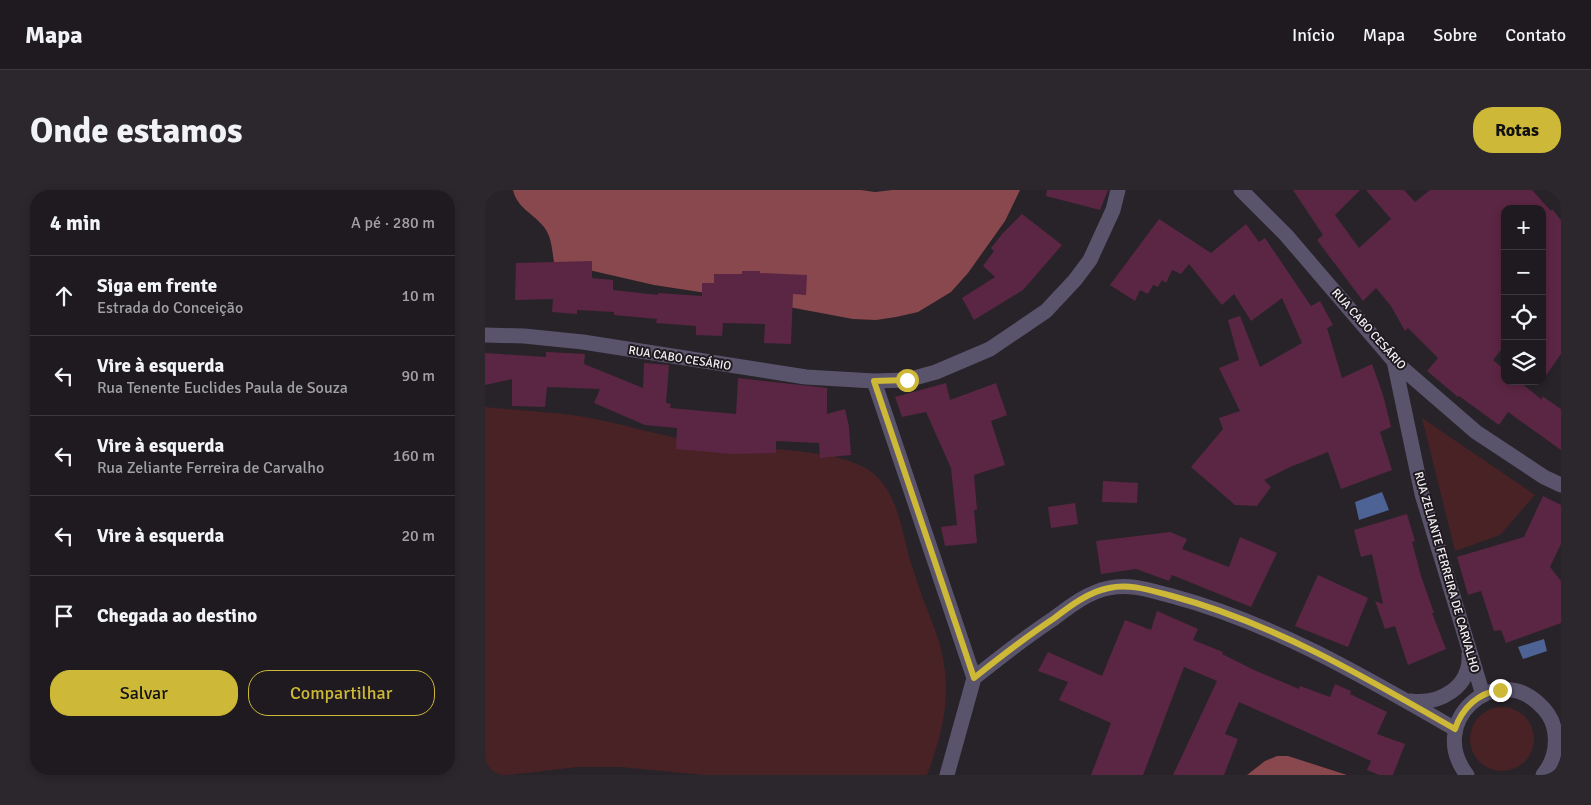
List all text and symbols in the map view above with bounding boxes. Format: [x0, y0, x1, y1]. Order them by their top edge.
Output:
text: Mapa [25, 20, 83, 50]
text: Início [1292, 24, 1335, 46]
text: Mapa [1363, 24, 1405, 46]
text: Sobre [1433, 24, 1477, 46]
text: Contato [1505, 24, 1566, 46]
button: Rotas [1473, 107, 1561, 153]
text: Onde estamos [30, 109, 242, 152]
map controls [1501, 205, 1546, 385]
button: + [1501, 205, 1546, 250]
text: 4 min [50, 210, 101, 236]
text: A pé · 280 m [351, 213, 435, 233]
button: − [1501, 250, 1546, 295]
text: Siga em frente [97, 274, 217, 298]
icon: ahead [50, 282, 78, 310]
text: 10 m [401, 286, 435, 306]
street label: RUA CABO CESÁRIO [1328, 286, 1409, 373]
button: locate [1501, 295, 1546, 340]
text: Estrada do Conceição [97, 298, 243, 318]
button: layers [1501, 340, 1546, 385]
street label: RUA CABO CESÁRIO [627, 343, 732, 374]
text: Vire à esquerda [97, 354, 224, 378]
icon: left [50, 362, 78, 390]
text: 90 m [401, 366, 435, 386]
route start [896, 369, 919, 392]
text: Rua Tenente Euclides Paula de Souza [97, 378, 348, 398]
text: Vire à esquerda [97, 434, 224, 458]
icon: left [50, 442, 78, 470]
text: 160 m [393, 446, 435, 466]
text: Rua Zeliante Ferreira de Carvalho [97, 458, 324, 478]
street label: RUA ZELIANTE FERREIRA DE CARVALHO [1411, 470, 1482, 674]
icon: left [50, 522, 78, 550]
text: Vire à esquerda [97, 524, 224, 548]
text: 20 m [401, 526, 435, 546]
icon: arrive [50, 602, 78, 630]
text: Chegada ao destino [97, 604, 257, 628]
button: Salvar [50, 670, 238, 716]
button: Compartilhar [248, 670, 435, 716]
route end [1489, 679, 1512, 702]

